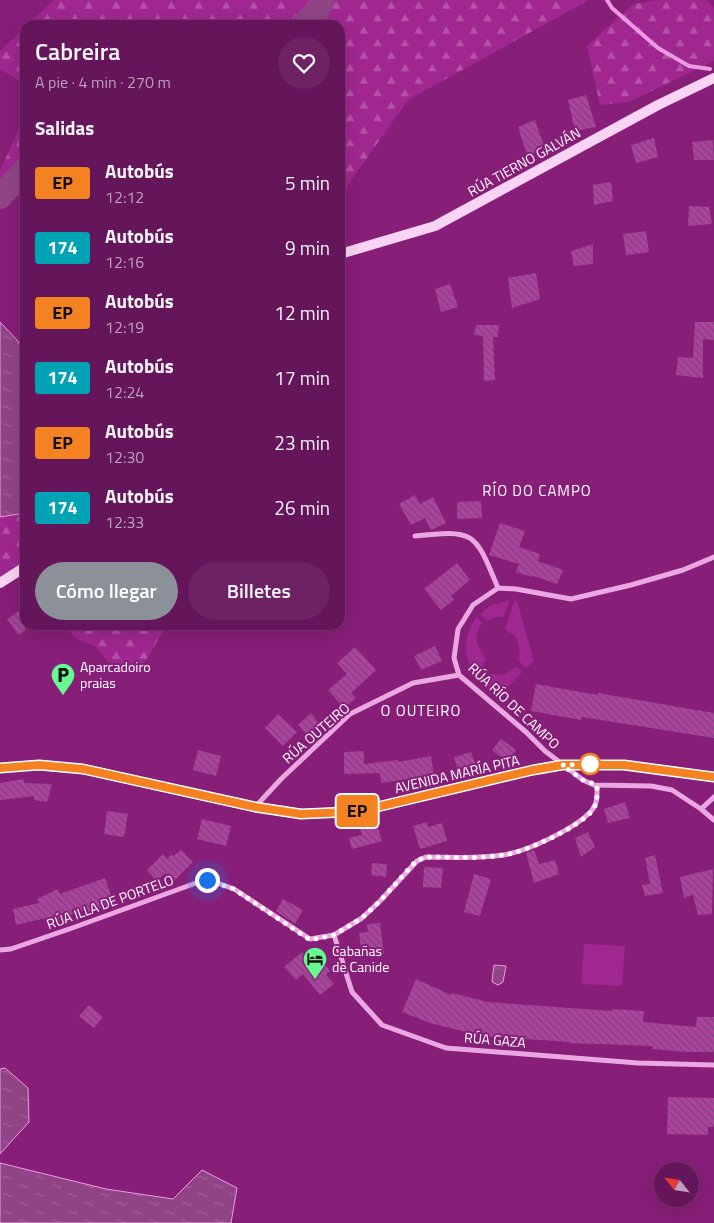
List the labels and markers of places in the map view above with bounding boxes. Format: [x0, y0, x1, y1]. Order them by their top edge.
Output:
place label: Aparcadoiro praias [80, 656, 151, 693]
parking icon: Aparcadoiro praias [50, 662, 76, 696]
unlabelled marker [579, 753, 601, 775]
place label: Cabañas de Canide [332, 940, 389, 977]
hotel icon: Cabañas de Canide [302, 946, 328, 980]

